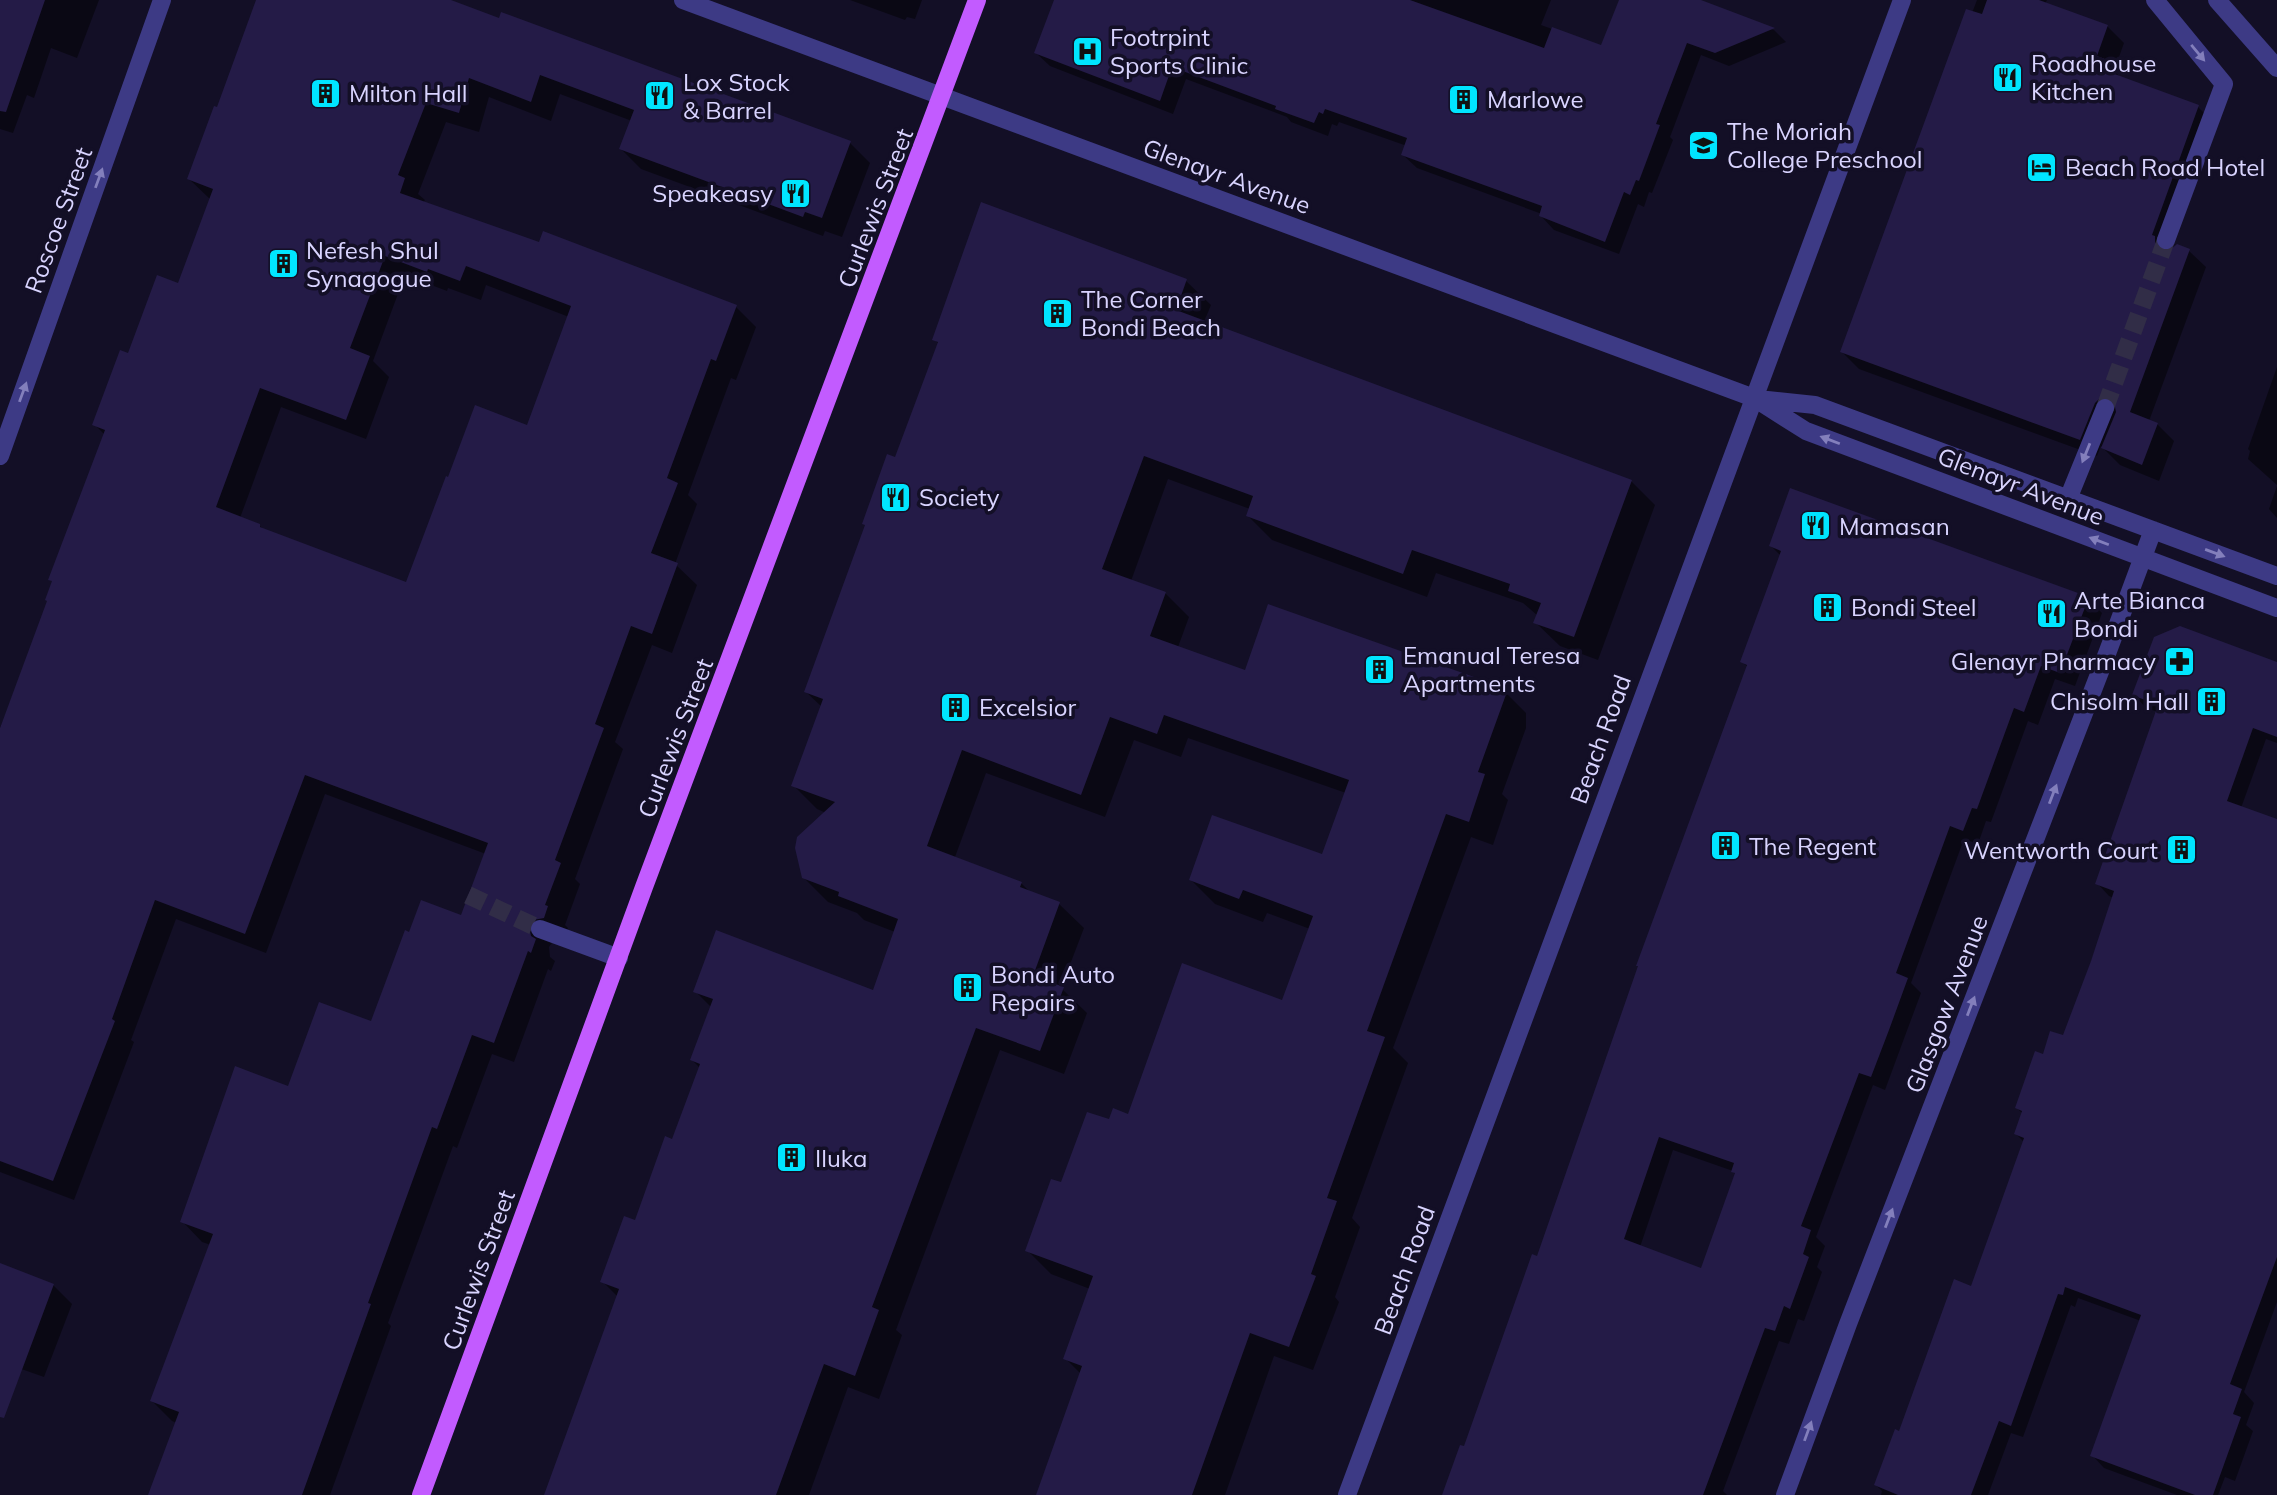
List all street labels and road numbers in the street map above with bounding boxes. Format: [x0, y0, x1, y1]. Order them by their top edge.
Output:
street label: Curlewis Street [831, 124, 919, 292]
street label: Glenayr Avenue [1139, 132, 1315, 220]
street label: Roscoe Street [18, 143, 98, 297]
street label: Glenayr Avenue [1933, 440, 2109, 532]
street label: Curlewis Street [631, 654, 719, 822]
street label: Beach Road [1563, 671, 1637, 807]
street label: Glasgow Avenue [1898, 911, 1994, 1097]
street label: Curlewis Street [435, 1186, 521, 1354]
street label: Beach Road [1367, 1202, 1441, 1338]

